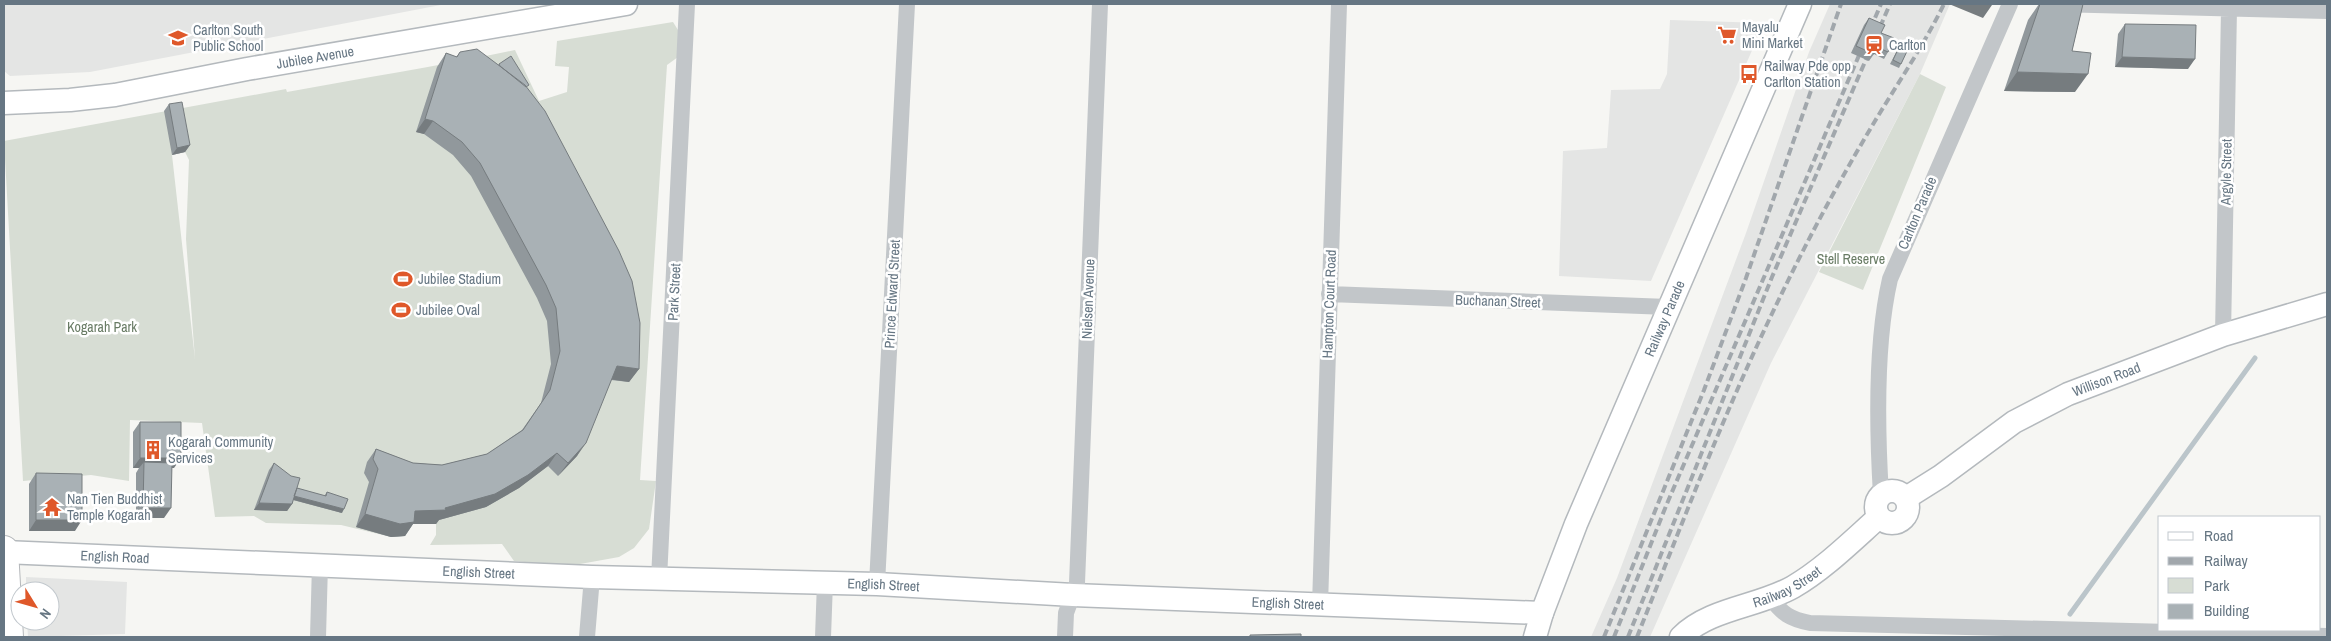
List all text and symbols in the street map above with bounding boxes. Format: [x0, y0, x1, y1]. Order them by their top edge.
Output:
place label: Mayalu Mini Market [1742, 18, 1803, 52]
place label: Carlton South Public School [193, 21, 263, 55]
supermarket icon: Mayalu Mini Market [1716, 24, 1738, 46]
school or university icon: Carlton South Public School [167, 27, 189, 49]
station icon: Carlton [1863, 34, 1885, 56]
place label: Carlton [1889, 36, 1926, 54]
street label: Jubilee Avenue [275, 42, 355, 73]
place label: Railway Pde opp Carlton Station [1764, 57, 1851, 91]
bus stop icon: Railway Pde opp Carlton Station [1738, 63, 1760, 85]
street label: Argyle Street [2216, 139, 2236, 206]
street label: Carlton Parade [1894, 174, 1940, 252]
street label: Prince Edward Street [880, 239, 904, 349]
street label: Hampton Court Road [1318, 249, 1340, 359]
park label: Stell Reserve [1817, 250, 1885, 268]
street label: Nielsen Avenue [1078, 259, 1098, 339]
street label: Park Street [664, 263, 684, 321]
sports icon: Jubilee Stadium [392, 268, 414, 290]
place label: Jubilee Stadium [418, 270, 501, 288]
street label: Railway Parade [1640, 278, 1689, 359]
street label: Buchanan Street [1455, 291, 1541, 311]
sports icon: Jubilee Oval [390, 299, 412, 321]
place label: Jubilee Oval [416, 301, 480, 319]
park label: Kogarah Park [67, 318, 137, 336]
street label: Willison Road [2070, 358, 2143, 401]
place label: Kogarah Community Services [168, 433, 274, 467]
building icon: Kogarah Community Services [142, 439, 164, 461]
place label: Nan Tien Buddhist Temple Kogarah [67, 490, 162, 524]
temple icon: Nan Tien Buddhist Temple Kogarah [41, 496, 63, 518]
legend [2158, 516, 2321, 631]
text: Road [2204, 525, 2233, 546]
street label: English Road [80, 546, 150, 567]
text: Railway [2204, 550, 2249, 571]
street label: English Street [442, 562, 515, 583]
street label: Railway Street [1750, 562, 1825, 612]
street label: English Street [847, 574, 920, 595]
text: Park [2204, 575, 2230, 596]
north arrow [10, 581, 60, 631]
street label: English Street [1251, 593, 1324, 614]
text: Building [2204, 600, 2249, 621]
text: N [36, 605, 55, 623]

